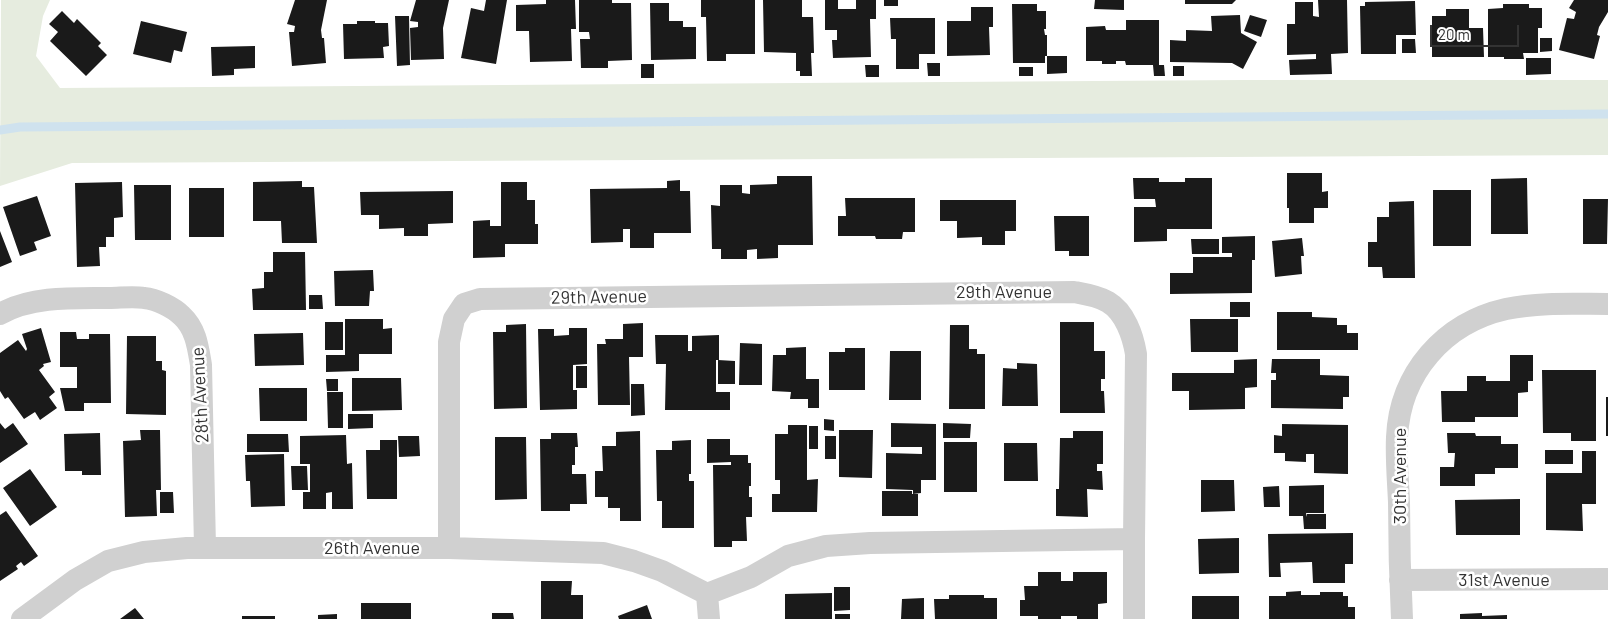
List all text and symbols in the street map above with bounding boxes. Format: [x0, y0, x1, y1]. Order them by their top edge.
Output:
scale bar [1433, 15, 1522, 47]
text: 20 m [1438, 25, 1470, 43]
street label: 29th Avenue [956, 281, 1052, 303]
street label: 29th Avenue [551, 285, 647, 309]
street label: 28th Avenue [187, 346, 213, 444]
street label: 30th Avenue [1389, 428, 1411, 524]
street label: 26th Avenue [324, 537, 420, 559]
street label: 31st Avenue [1458, 569, 1550, 591]

